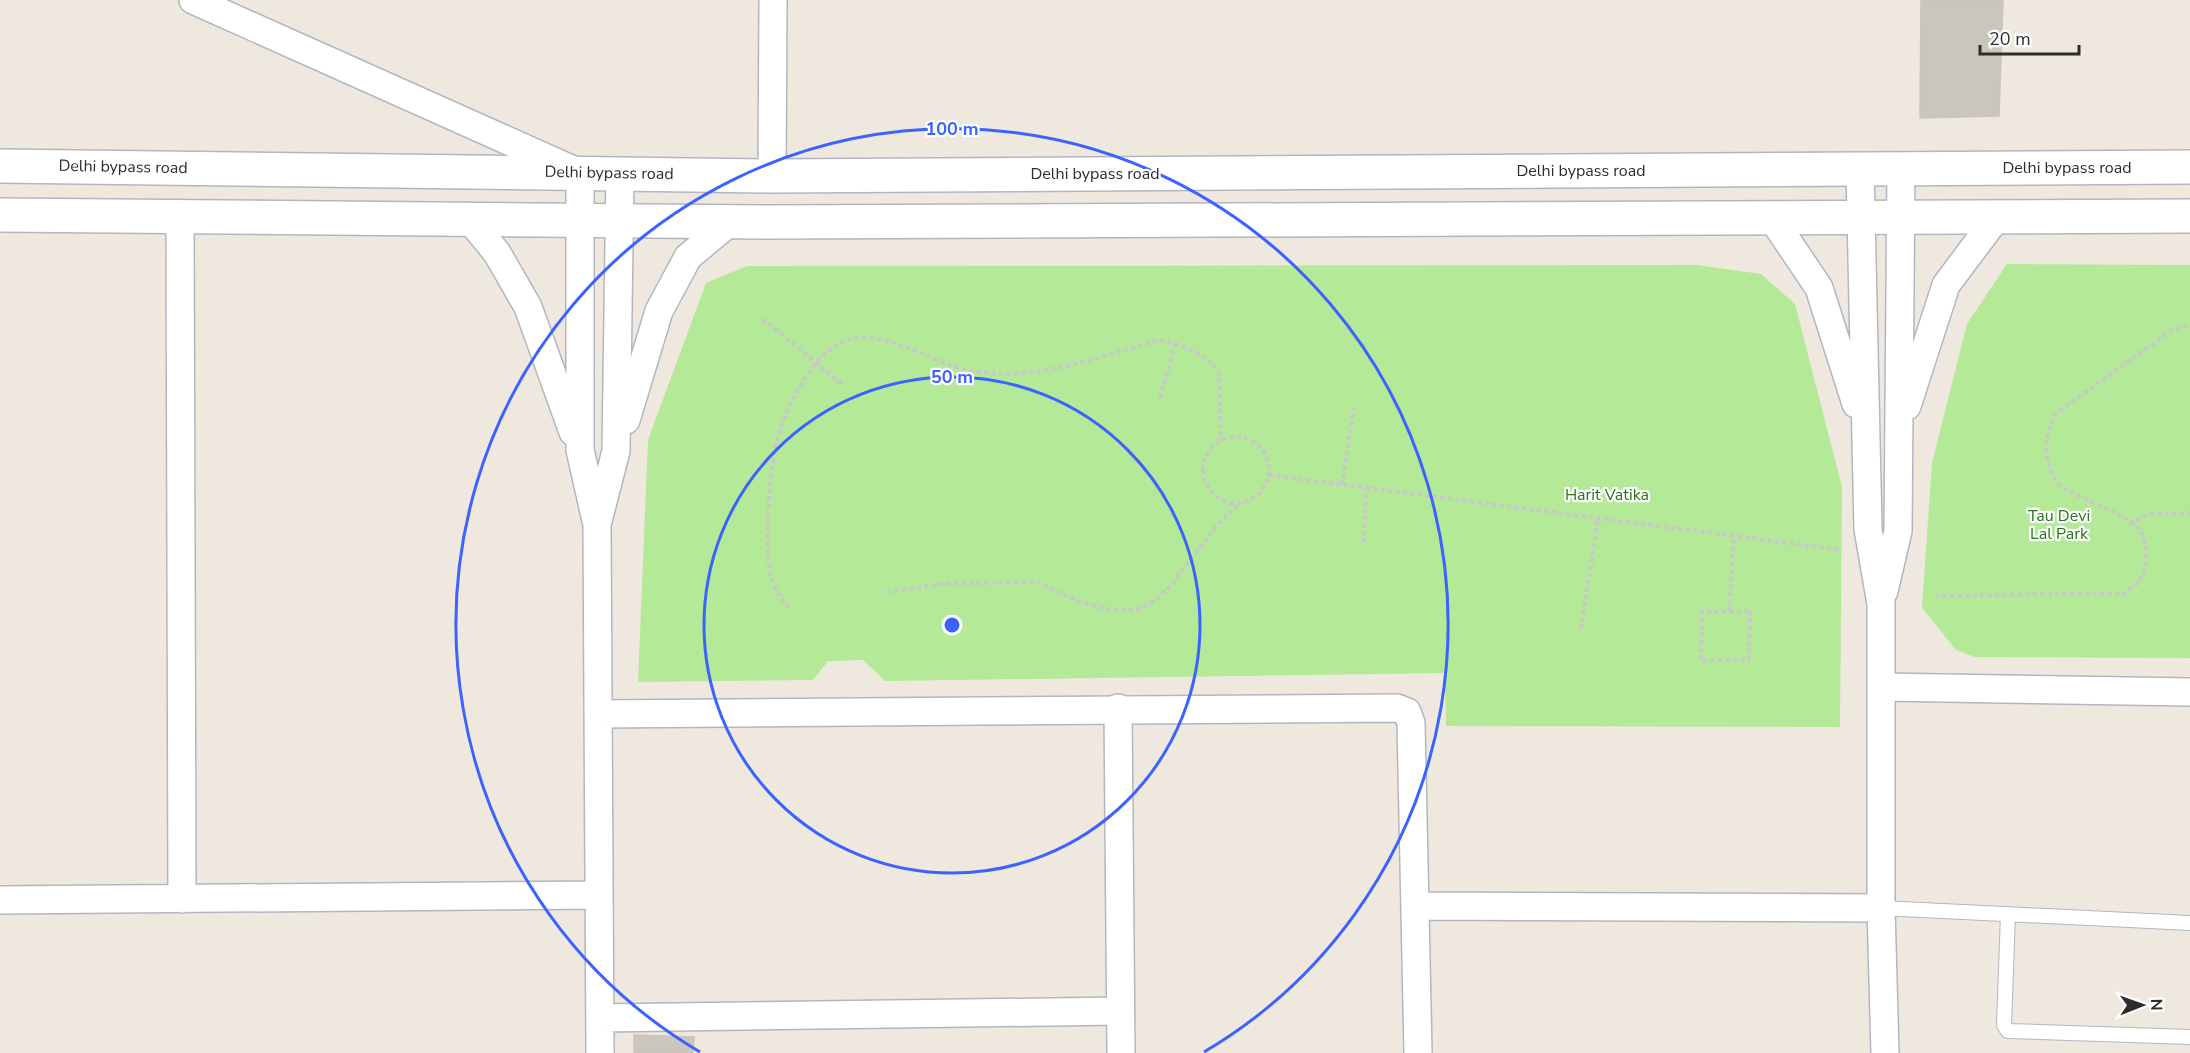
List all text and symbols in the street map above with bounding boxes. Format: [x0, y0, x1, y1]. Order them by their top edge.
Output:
scale bar [1980, 18, 2079, 56]
text: 20 m [1989, 27, 2031, 51]
text: 100 m [925, 117, 979, 141]
street label: Delhi bypass road [58, 155, 188, 179]
street label: Delhi bypass road [2002, 157, 2132, 179]
street label: Delhi bypass road [1516, 160, 1646, 182]
street label: Delhi bypass road [544, 161, 674, 185]
street label: Delhi bypass road [1030, 163, 1160, 185]
text: 50 m [931, 365, 973, 389]
park label: Harit Vatika [1565, 484, 1649, 506]
park label: Tau Devi Lal Park [2028, 505, 2090, 545]
centre of rings [942, 615, 962, 635]
north arrow [2112, 975, 2172, 1035]
text: N [2145, 999, 2167, 1011]

